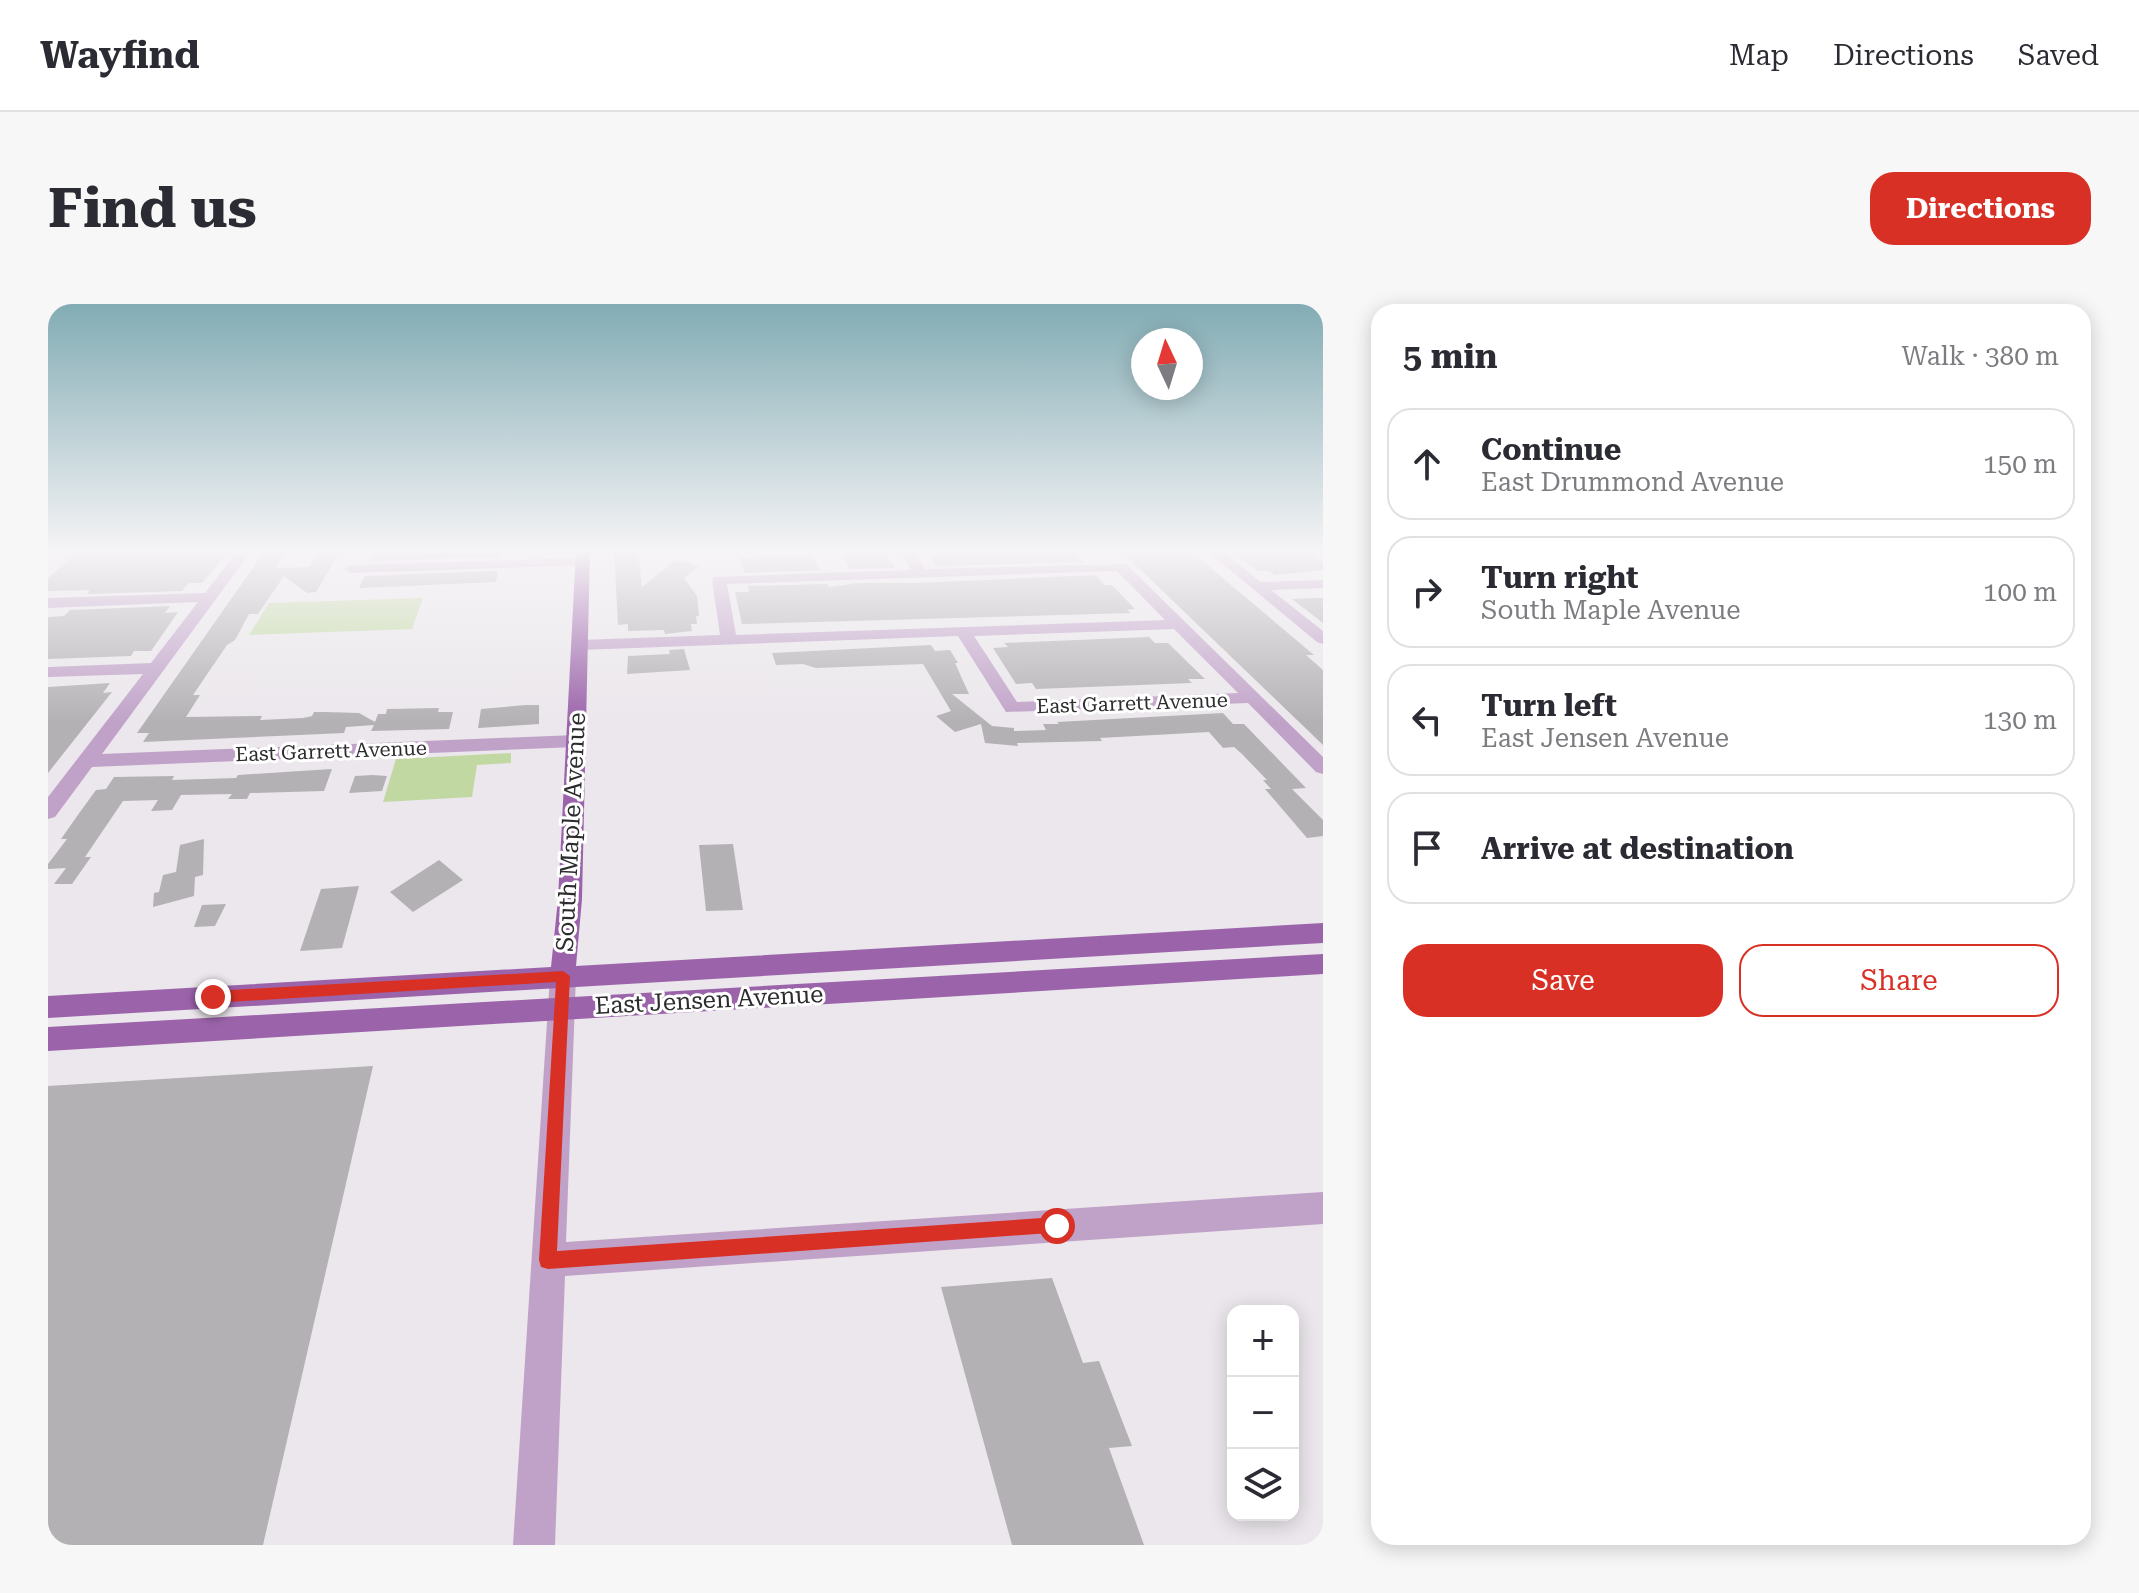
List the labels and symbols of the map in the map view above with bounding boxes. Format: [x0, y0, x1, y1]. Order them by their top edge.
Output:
north arrow [1131, 328, 1203, 400]
street label: East Garrett Avenue [1036, 688, 1228, 718]
street label: South Maple Avenue [551, 712, 591, 952]
street label: East Garrett Avenue [235, 736, 427, 766]
route end [195, 979, 231, 1015]
street label: East Jensen Avenue [594, 980, 824, 1020]
route start [1039, 1208, 1075, 1244]

